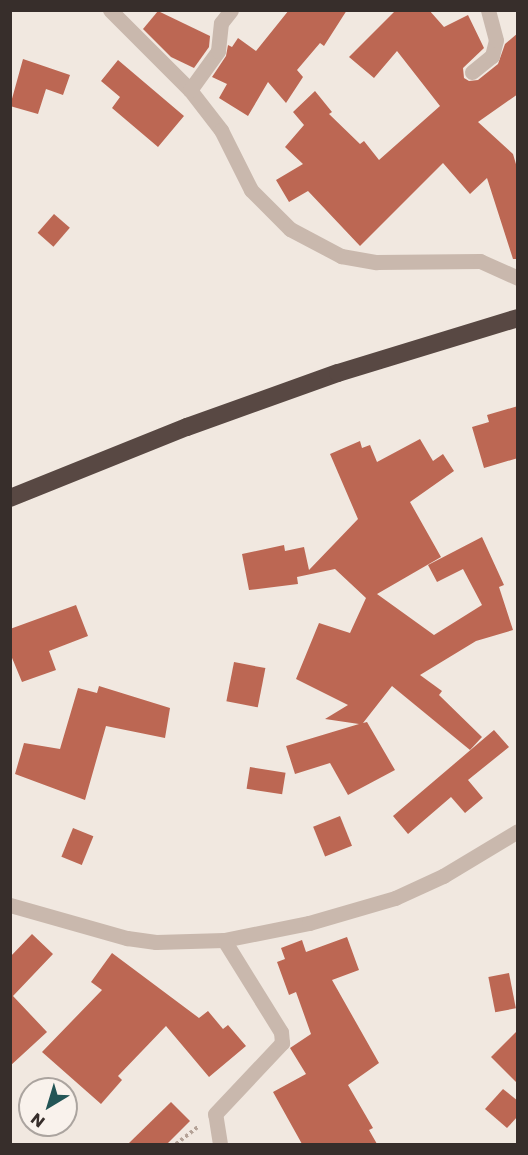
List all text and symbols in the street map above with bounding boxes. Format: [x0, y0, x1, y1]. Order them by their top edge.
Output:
north arrow [18, 1077, 78, 1137]
text: N [26, 1107, 50, 1133]

